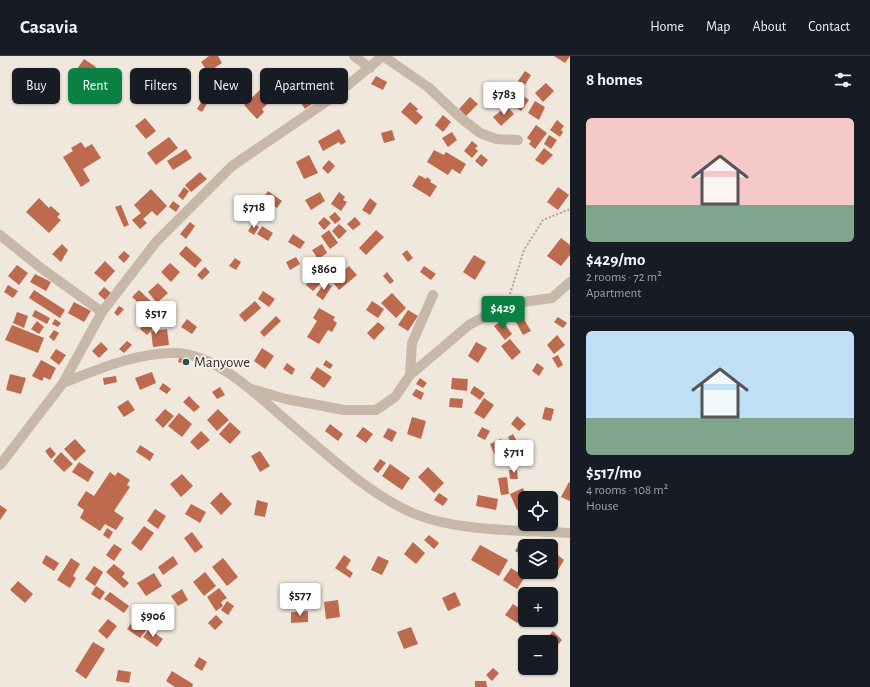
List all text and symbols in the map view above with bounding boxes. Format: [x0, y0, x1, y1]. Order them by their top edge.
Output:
text: Casavia [20, 18, 78, 37]
text: Home [650, 20, 684, 34]
text: Map [706, 20, 730, 34]
text: About [752, 20, 786, 34]
text: Contact [808, 20, 850, 34]
chip: Buy [12, 68, 60, 104]
chip: Rent [68, 68, 122, 104]
chip: Filters [130, 68, 191, 104]
chip: New [199, 68, 252, 104]
chip: Apartment [260, 68, 348, 104]
icon: filters [832, 69, 854, 91]
text: 8 homes [586, 71, 643, 88]
pin: $783 [480, 82, 528, 116]
text: $783 [492, 88, 516, 101]
icon: home [684, 144, 756, 216]
pin: $718 [230, 195, 278, 229]
text: $718 [243, 201, 265, 214]
text: $429/mo [586, 251, 645, 268]
pin: $860 [300, 257, 348, 291]
text: $860 [311, 263, 337, 276]
text: 2 rooms · 72 m² [586, 271, 662, 284]
text: Apartment [586, 287, 641, 300]
pin: $429 [479, 296, 527, 330]
pin: $517 [132, 301, 180, 335]
text: $429 [491, 302, 515, 315]
text: $517 [145, 307, 167, 320]
place label: Manyowe [194, 355, 250, 370]
marker: Manyowe [181, 357, 191, 367]
icon: home [684, 357, 756, 429]
pin: $711 [490, 440, 538, 474]
text: $711 [504, 446, 524, 459]
text: $517/mo [586, 464, 641, 481]
text: 4 rooms · 108 m² [586, 484, 668, 497]
map controls [518, 491, 558, 675]
button: locate [518, 491, 558, 531]
text: House [586, 500, 618, 513]
button: layers [518, 539, 558, 579]
pin: $577 [276, 583, 324, 617]
button: + [518, 587, 558, 627]
text: $577 [289, 589, 311, 602]
pin: $906 [129, 604, 177, 638]
text: $906 [140, 610, 166, 623]
button: − [518, 635, 558, 675]

